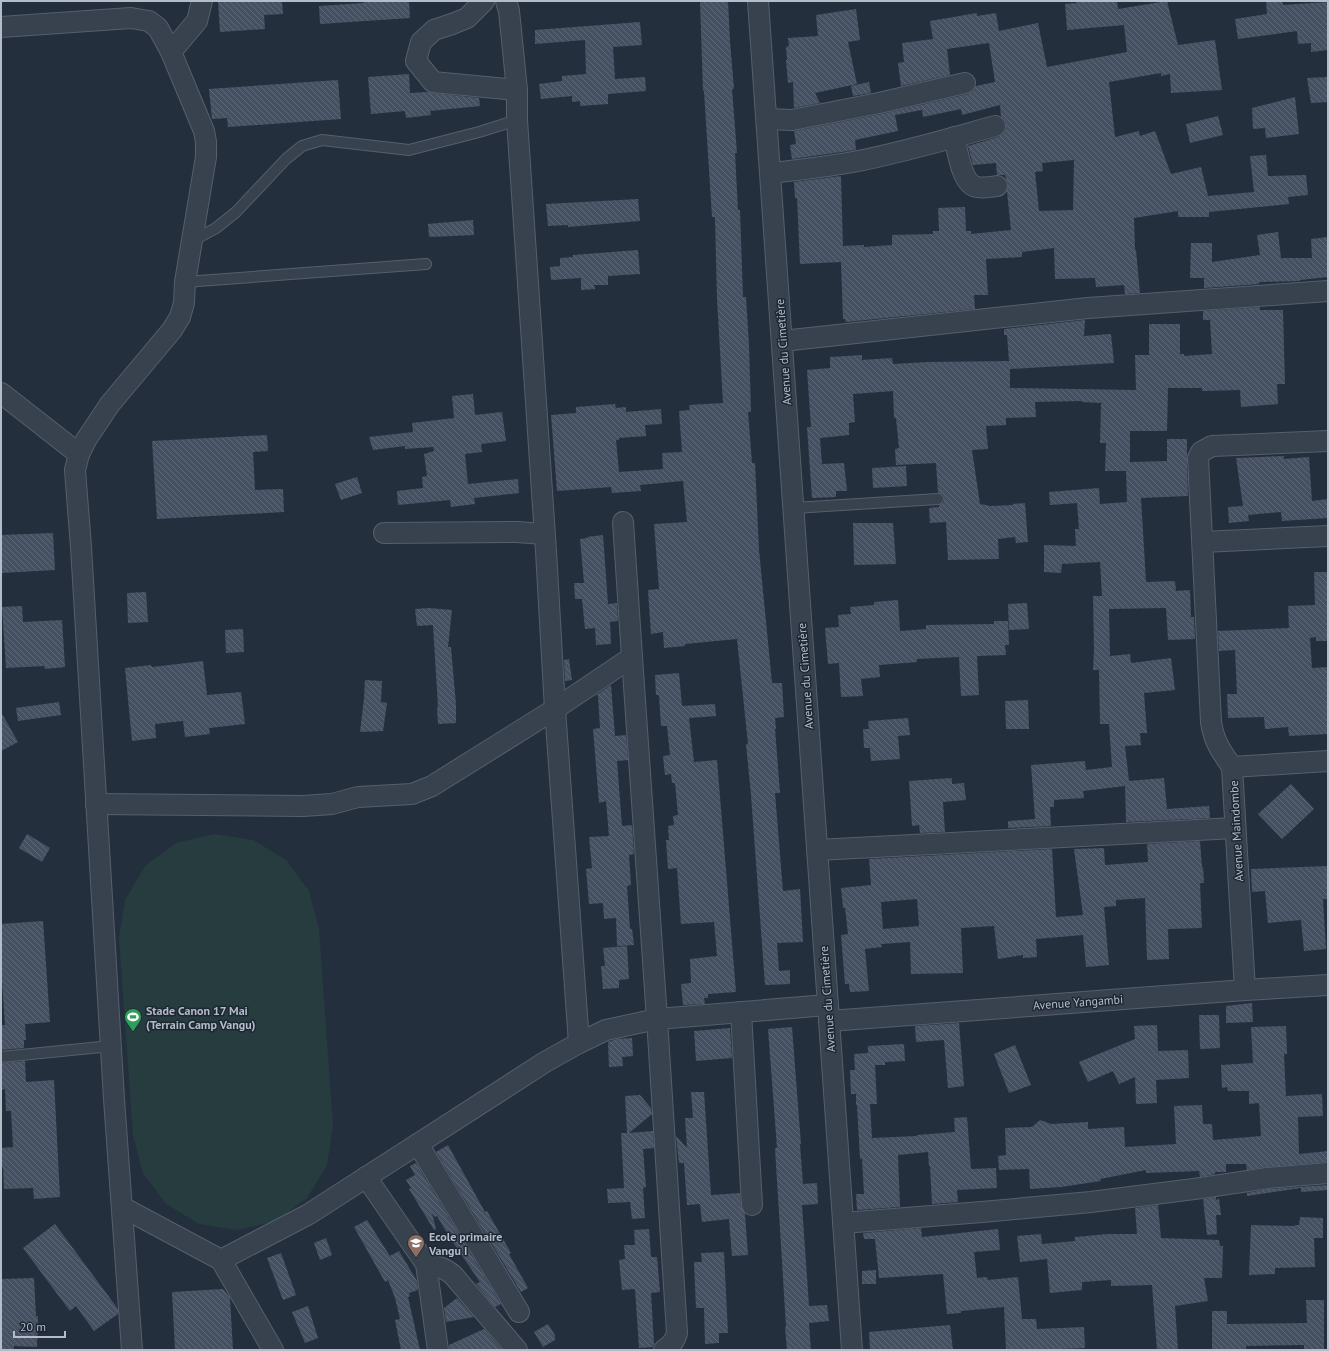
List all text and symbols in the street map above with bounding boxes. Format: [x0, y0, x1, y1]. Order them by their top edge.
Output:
street label: Avenue du Cimetière [772, 298, 794, 406]
street label: Avenue du Cimetière [794, 622, 816, 730]
street label: Avenue Maindombe [1226, 780, 1246, 882]
street label: Avenue du Cimetière [816, 945, 838, 1053]
street label: Avenue Yangambi [1032, 991, 1124, 1013]
place label: Stade Canon 17 Mai (Terrain Camp Vangu) [146, 1003, 256, 1032]
sports icon: Stade Canon 17 Mai (Terrain Camp Vangu) [123, 1007, 143, 1032]
place label: Ecole primaire Vangu I [428, 1229, 502, 1258]
school or university icon: Ecole primaire Vangu I [406, 1233, 426, 1258]
scale bar [14, 1313, 65, 1339]
text: 20 m [20, 1319, 46, 1334]

